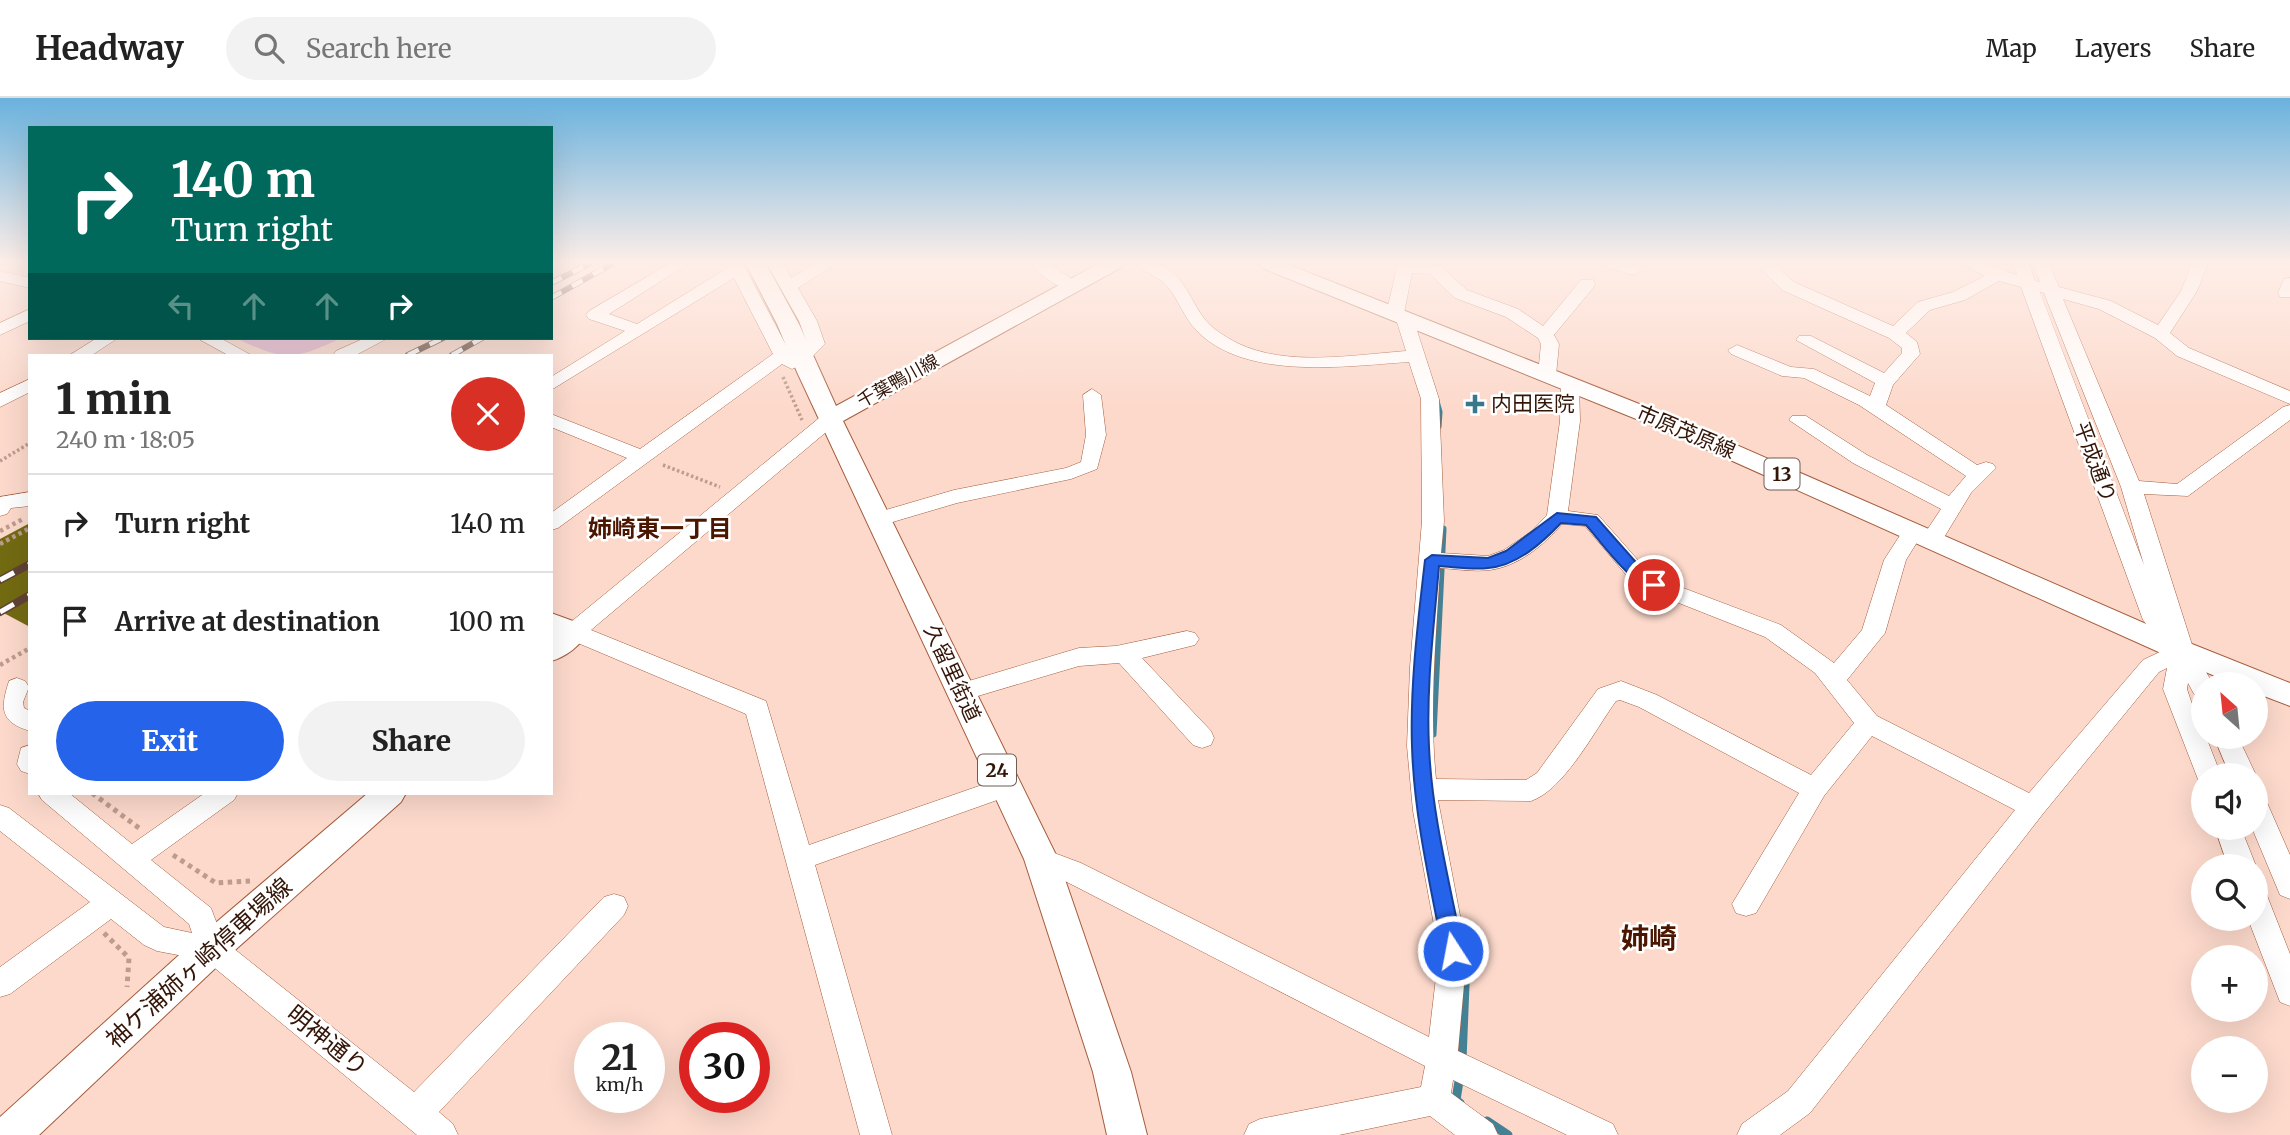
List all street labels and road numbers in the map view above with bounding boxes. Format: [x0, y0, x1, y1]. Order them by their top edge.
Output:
street label: 千葉鴨川線 [853, 349, 943, 412]
street label: 市原茂原線 [1633, 399, 1740, 464]
street label: 平成通り [2068, 418, 2123, 506]
road number: 13 [1764, 458, 1800, 490]
street label: 久留里街道 [918, 620, 987, 726]
road number: 24 [978, 754, 1016, 786]
street label: 袖ケ浦姉ヶ崎停車場線 [99, 871, 298, 1054]
street label: 明神通り [280, 998, 374, 1083]

